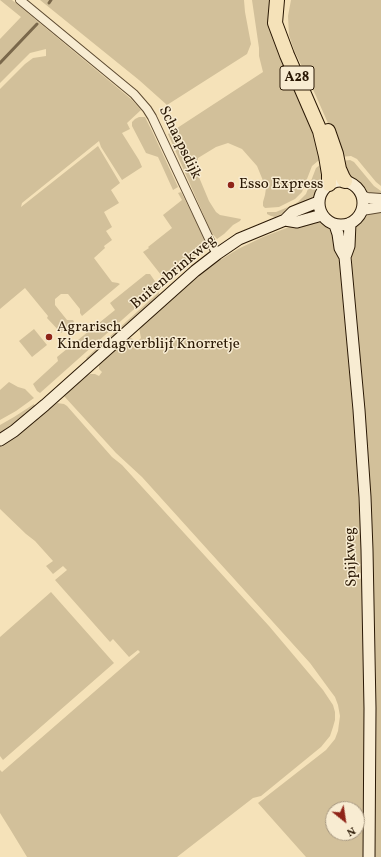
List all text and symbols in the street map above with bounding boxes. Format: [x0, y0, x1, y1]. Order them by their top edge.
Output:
road number: A28 [280, 66, 314, 90]
street label: Schaapsdijk [154, 104, 204, 182]
place label: Esso Express [239, 176, 323, 194]
marker: Esso Express [226, 180, 236, 190]
street label: Buitenbrinkweg [128, 232, 220, 314]
place label: Agrarisch Kinderdagverblijf Knorretje [57, 319, 240, 354]
marker: Agrarisch Kinderdagverblijf Knorretje [44, 332, 54, 342]
street label: Spijkweg [342, 527, 362, 587]
north arrow [325, 801, 365, 841]
text: N [344, 822, 358, 839]

